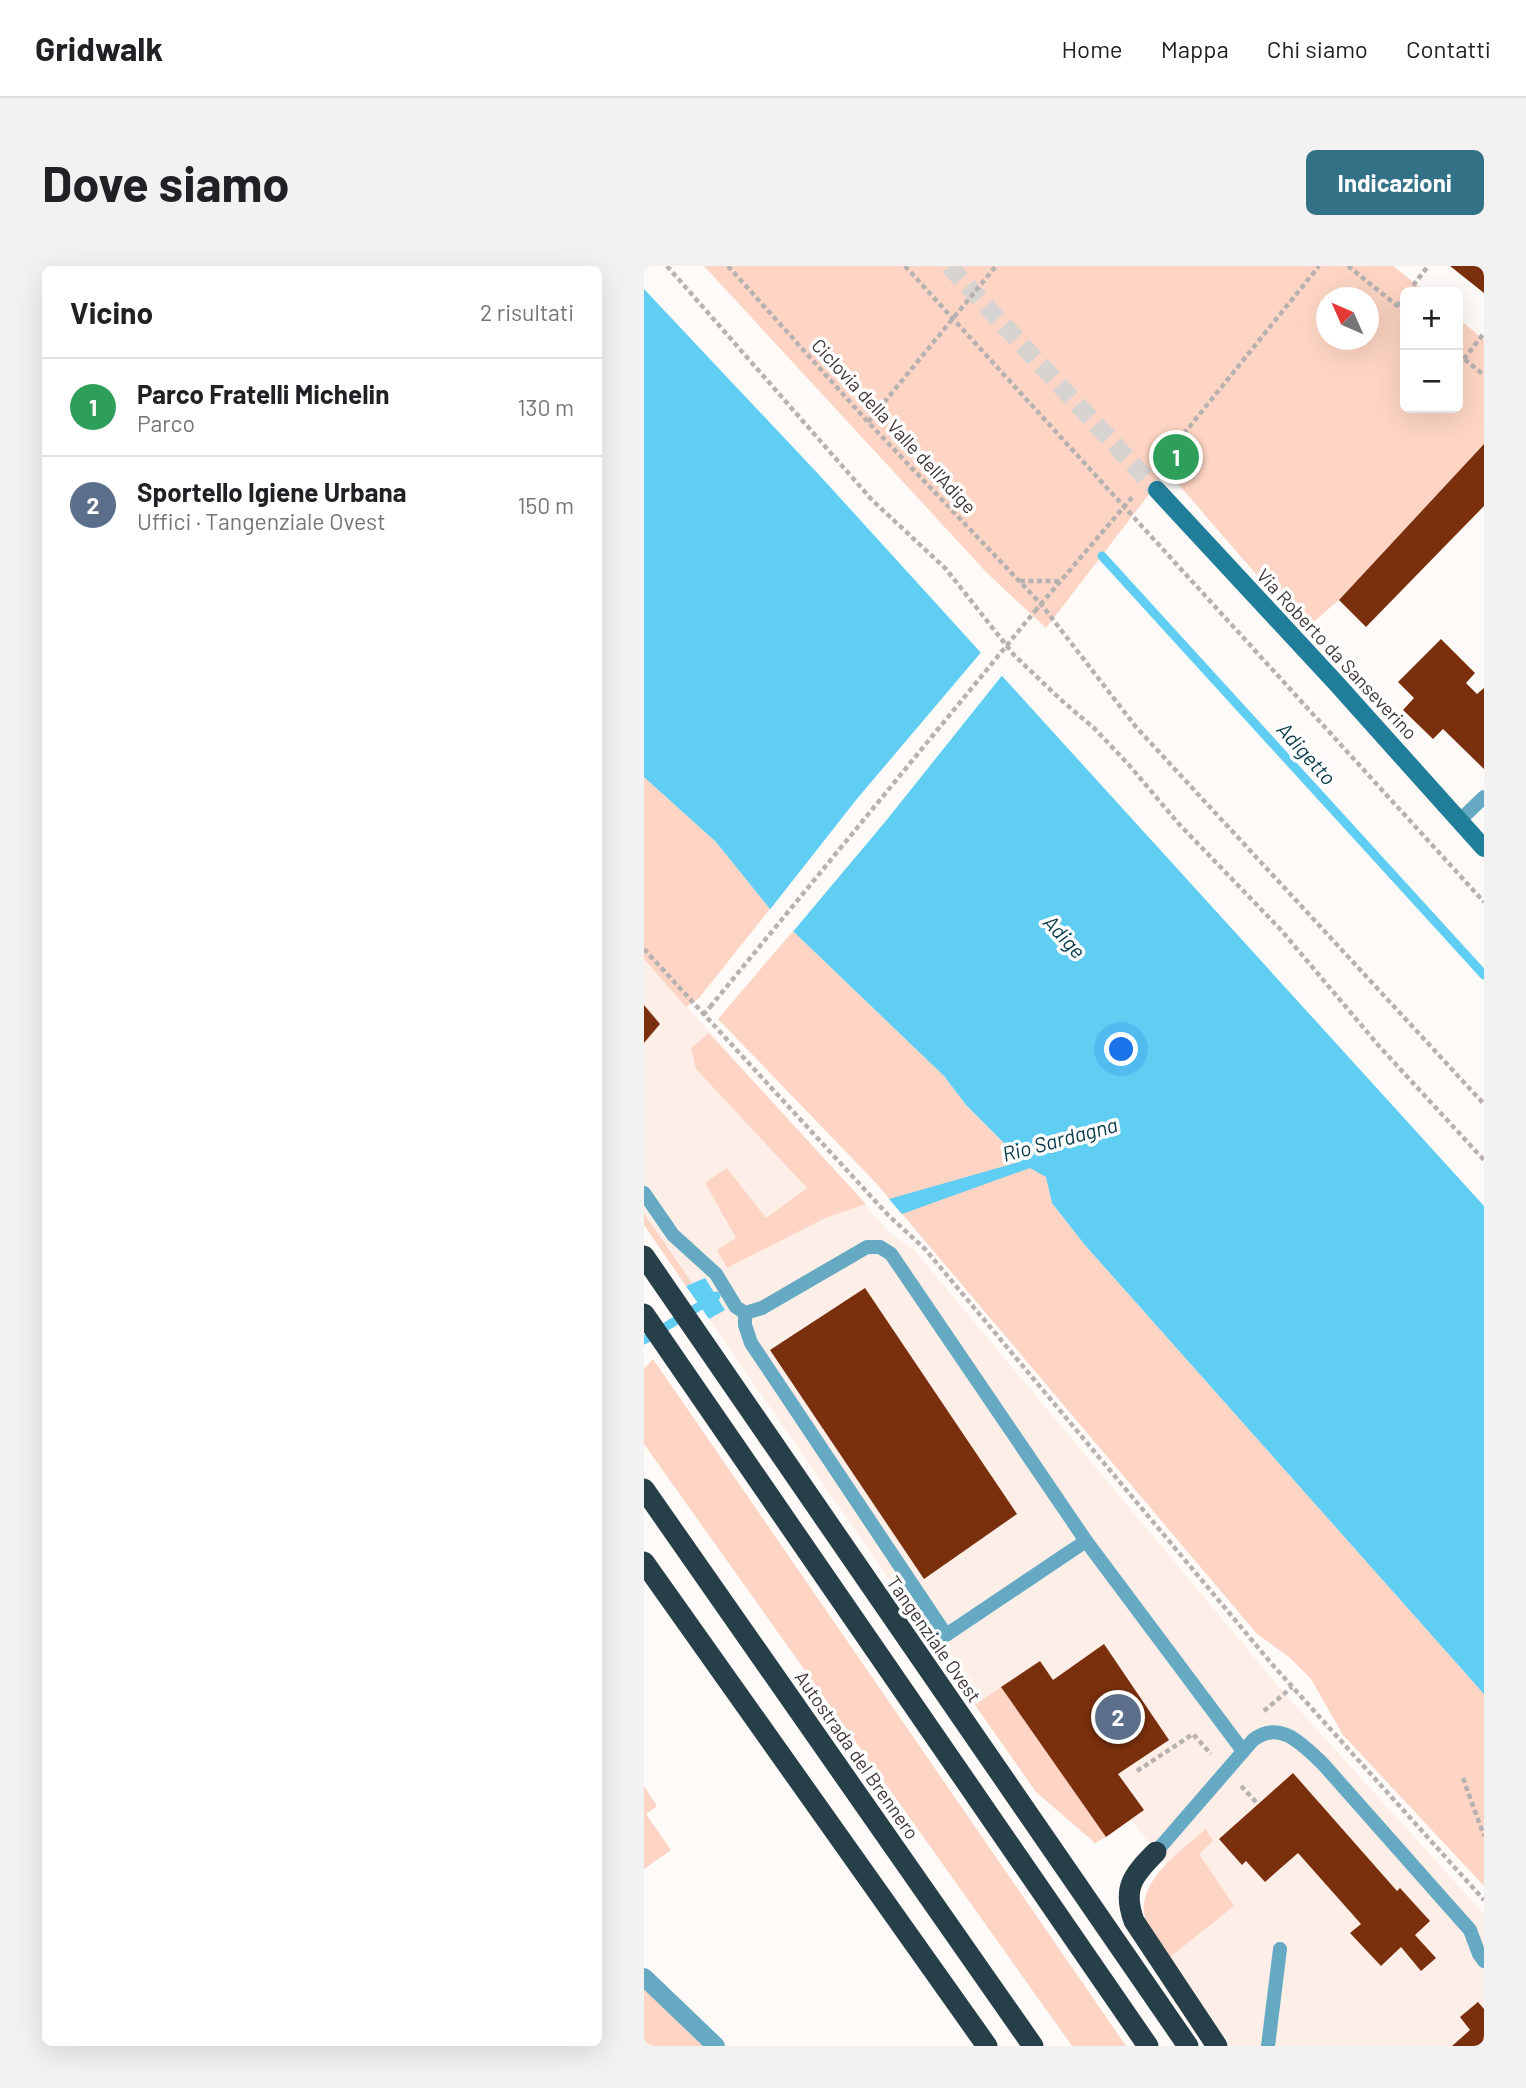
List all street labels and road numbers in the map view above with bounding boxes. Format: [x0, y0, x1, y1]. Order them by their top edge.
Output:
street label: Ciclovia della Valle dell'Adige [807, 333, 981, 518]
street label: Via Roberto da Sanseverino [1252, 564, 1422, 744]
street label: Tangenziale Ovest [882, 1571, 987, 1706]
street label: Autostrada del Brennero [791, 1666, 924, 1843]

